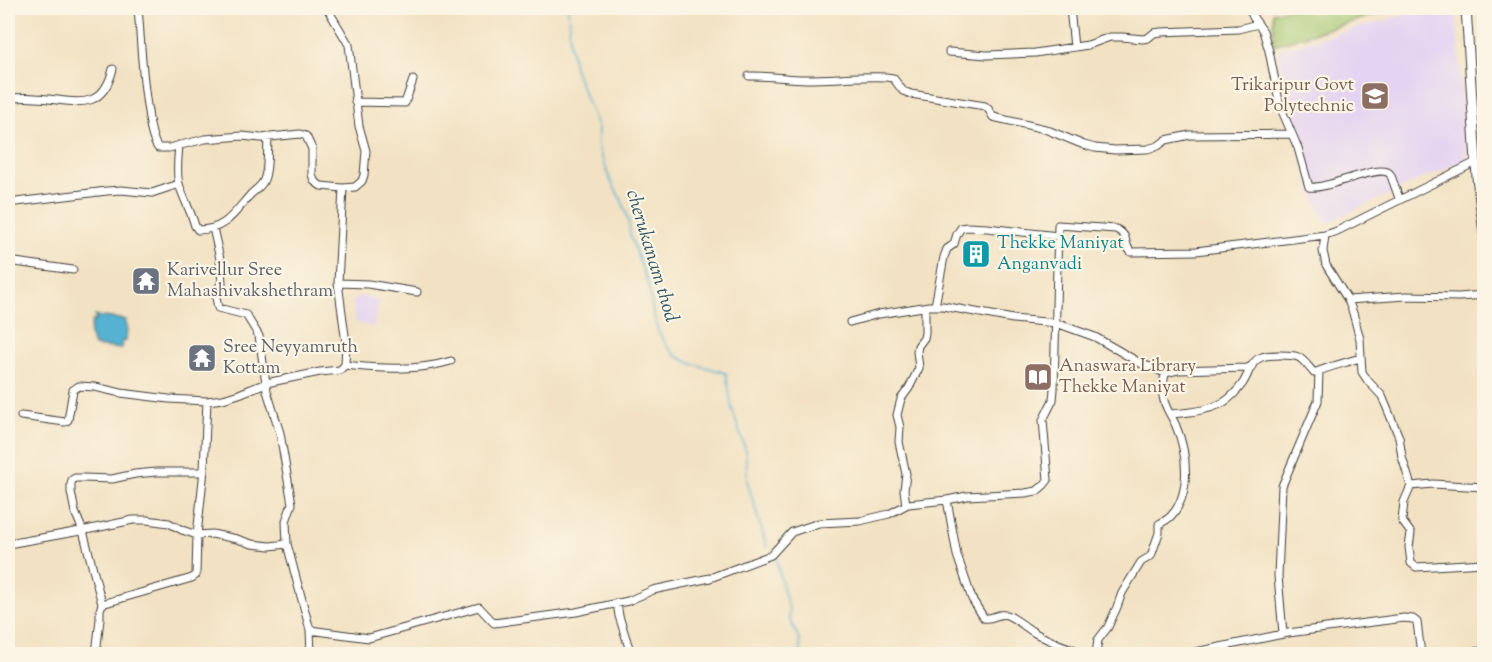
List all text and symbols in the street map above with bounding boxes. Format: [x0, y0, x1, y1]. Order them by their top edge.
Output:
place label: Trikaripur Govt Polytechnic [1231, 73, 1354, 120]
school or university icon: Trikaripur Govt Polytechnic [1359, 80, 1391, 112]
water label: cherukanam thod [617, 186, 685, 326]
place label: Thekke Maniyat Anganvadi [997, 231, 1124, 278]
building icon: Thekke Maniyat Anganvadi [960, 238, 992, 270]
place label: Karivellur Sree Mahashivakshethram [167, 258, 333, 305]
temple icon: Karivellur Sree Mahashivakshethram [130, 265, 162, 297]
place label: Sree Neyyamruth Kottam [223, 335, 359, 382]
temple icon: Sree Neyyamruth Kottam [186, 342, 218, 374]
place label: Anaswara Library Thekke Maniyat [1059, 354, 1196, 401]
library icon: Anaswara Library Thekke Maniyat [1022, 361, 1054, 393]

